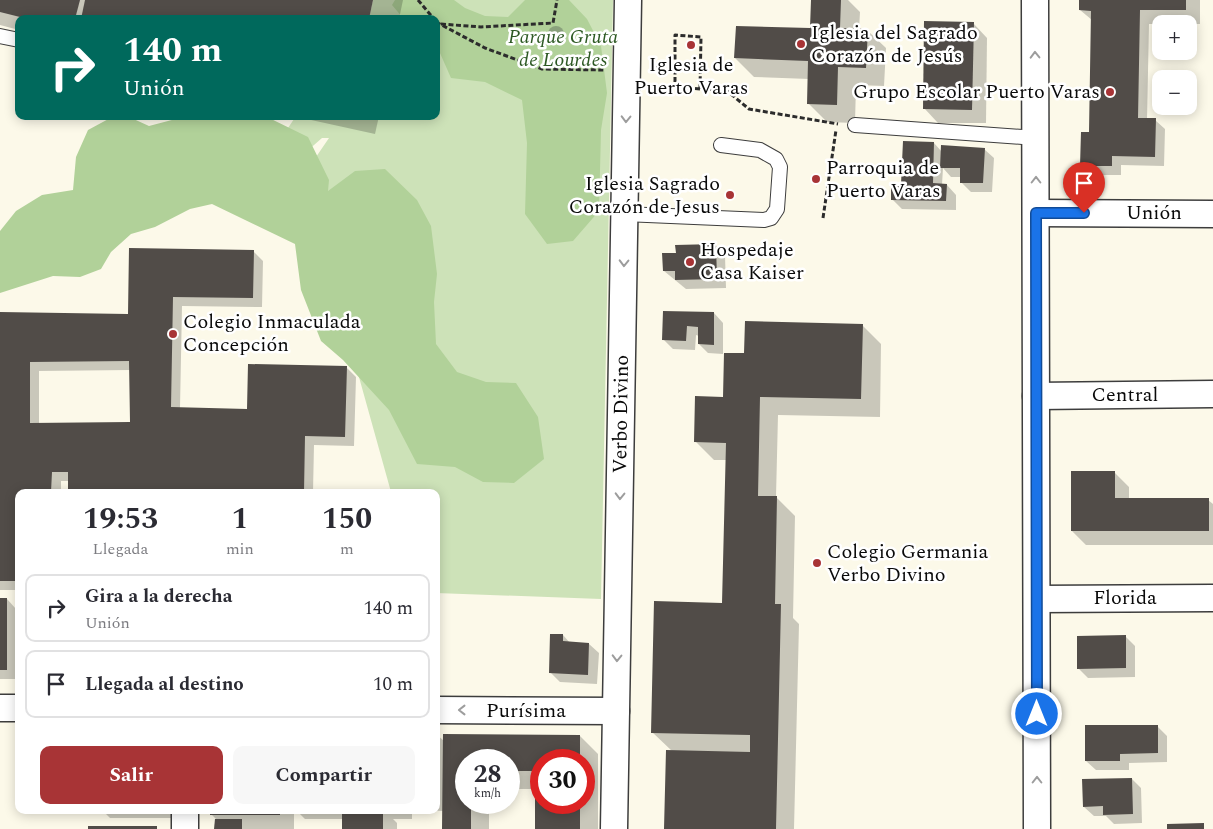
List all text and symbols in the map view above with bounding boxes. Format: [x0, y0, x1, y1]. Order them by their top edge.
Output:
map controls [1152, 15, 1197, 115]
button: + [1152, 15, 1197, 60]
place label: Iglesia del Sagrado Corazón de Jesús [811, 18, 978, 71]
park label: Parque Gruta de Lourdes [508, 22, 618, 75]
text: 140 m [123, 24, 222, 77]
icon: right [40, 35, 105, 100]
marker: Iglesia del Sagrado Corazón de Jesús [795, 38, 807, 50]
marker: Iglesia de Puerto Varas [685, 39, 697, 51]
place label: Iglesia de Puerto Varas [634, 50, 748, 103]
one-way arrow [1030, 50, 1040, 58]
button: − [1152, 70, 1197, 115]
text: Unión [123, 72, 185, 105]
place label: Grupo Escolar Puerto Varas [853, 77, 1100, 107]
marker: Grupo Escolar Puerto Varas [1104, 86, 1116, 98]
one-way arrow [621, 115, 631, 123]
place label: Parroquia de Puerto Varas [826, 153, 941, 206]
pin [1063, 162, 1105, 213]
place label: Iglesia Sagrado Corazón de Jesus [569, 169, 720, 222]
icon: arrive [1070, 169, 1098, 197]
marker: Parroquia de Puerto Varas [810, 173, 822, 185]
one-way arrow [1031, 176, 1041, 184]
marker: Iglesia Sagrado Corazón de Jesus [724, 189, 736, 201]
street label: Unión [1126, 198, 1182, 228]
place label: Hospedaje Casa Kaiser [700, 235, 804, 288]
marker: Hospedaje Casa Kaiser [684, 256, 696, 268]
one-way arrow [618, 259, 629, 267]
place label: Colegio Inmaculada Concepción [183, 307, 361, 360]
marker: Colegio Inmaculada Concepción [167, 328, 179, 340]
street label: Verbo Divino [605, 354, 637, 474]
street label: Central [1092, 380, 1158, 410]
one-way arrow [614, 492, 625, 500]
text: 19:53 [83, 496, 158, 542]
text: 1 [231, 496, 248, 542]
text: 150 [322, 496, 372, 542]
text: Llegada [93, 537, 148, 561]
text: min [226, 537, 254, 561]
text: m [340, 537, 354, 561]
place label: Colegio Germania Verbo Divino [827, 537, 989, 590]
marker: Colegio Germania Verbo Divino [811, 557, 823, 569]
text: Gira a la derecha [85, 582, 232, 611]
street label: Florida [1093, 583, 1157, 613]
icon: right [42, 594, 70, 622]
text: 140 m [363, 594, 413, 623]
text: Unión [85, 611, 130, 635]
one-way arrow [612, 654, 622, 662]
icon: arrive [42, 670, 70, 698]
text: Llegada al destino [85, 670, 244, 699]
text: 10 m [373, 670, 413, 699]
position arrow [1010, 687, 1062, 739]
street label: Purísima [486, 696, 566, 726]
one-way arrow [458, 705, 466, 715]
button: Salir [40, 746, 223, 804]
button: Compartir [233, 746, 415, 804]
speed limit sign: 30 [530, 749, 595, 814]
text: 28 [473, 756, 502, 794]
one-way arrow [1032, 776, 1042, 784]
text: km/h [474, 784, 501, 803]

